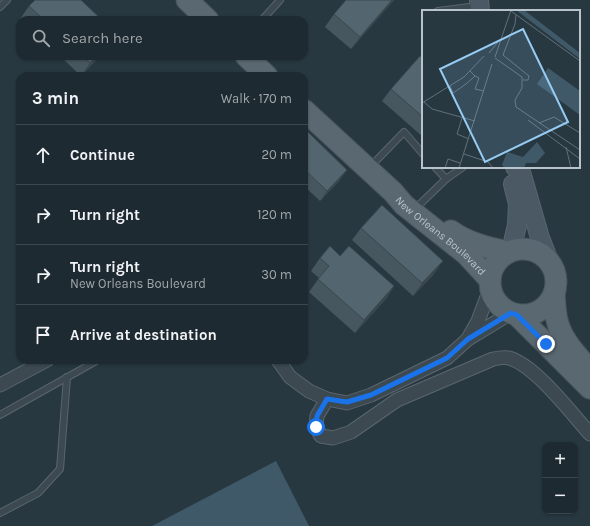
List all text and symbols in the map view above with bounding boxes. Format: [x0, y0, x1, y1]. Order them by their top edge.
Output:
inset map [422, 10, 580, 168]
search box [16, 16, 308, 60]
icon: search [30, 27, 52, 49]
text: Search here [62, 29, 143, 47]
text: 3 min [32, 88, 79, 108]
text: Walk · 170 m [221, 91, 292, 106]
icon: ahead [32, 144, 54, 166]
text: Continue [70, 146, 135, 164]
text: 20 m [262, 147, 292, 162]
street label: New Orleans Boulevard [393, 193, 489, 278]
icon: right [32, 204, 54, 226]
text: Turn right [70, 206, 140, 224]
text: 120 m [257, 207, 292, 222]
text: Turn right [70, 258, 140, 276]
icon: right [32, 264, 54, 286]
text: 30 m [261, 267, 292, 282]
text: New Orleans Boulevard [70, 276, 206, 291]
icon: arrive [32, 324, 54, 346]
text: Arrive at destination [70, 326, 217, 344]
route end [537, 335, 555, 353]
route start [307, 418, 325, 436]
map controls [542, 442, 578, 514]
button: + [542, 442, 578, 478]
button: − [542, 478, 578, 514]

